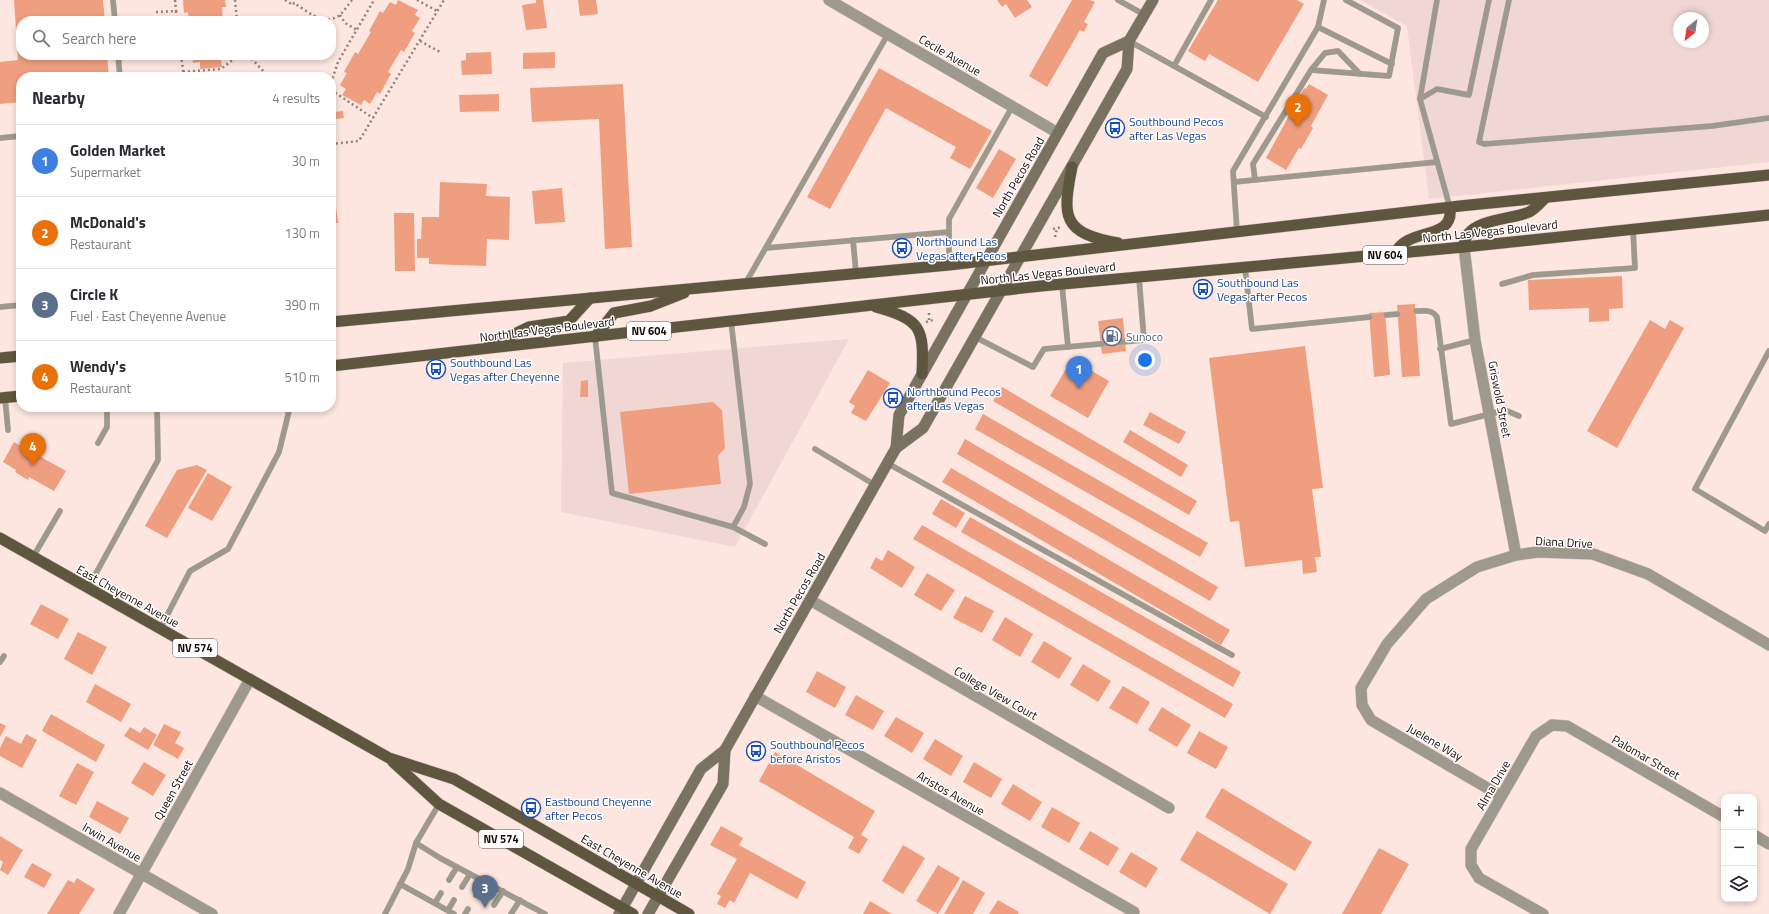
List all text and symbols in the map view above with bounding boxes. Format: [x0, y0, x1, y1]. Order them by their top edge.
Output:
north arrow [1673, 12, 1709, 48]
search box [16, 16, 336, 60]
icon: search [30, 27, 52, 49]
text: Search here [62, 27, 136, 50]
street label: Cecile Avenue [915, 29, 985, 81]
text: Nearby [32, 85, 85, 111]
text: 4 results [272, 88, 320, 108]
pin: 2 [1285, 94, 1311, 127]
place label: Southbound Pecos after Las Vegas [1129, 112, 1224, 145]
bus stop icon: Southbound Pecos after Las Vegas [1104, 117, 1126, 139]
street label: North Pecos Road [987, 133, 1049, 221]
text: Golden Market [70, 139, 166, 162]
text: 1 [41, 151, 49, 171]
text: 30 m [292, 151, 320, 171]
text: Supermarket [70, 162, 141, 182]
text: McDonald's [70, 211, 146, 234]
street label: North Las Vegas Boulevard [1422, 214, 1558, 248]
text: 2 [41, 223, 49, 243]
text: 130 m [284, 223, 320, 243]
place label: Northbound Las Vegas after Pecos [916, 232, 1007, 265]
text: Restaurant [70, 234, 131, 254]
bus stop icon: Northbound Las Vegas after Pecos [891, 237, 913, 259]
road number: NV 604 [1363, 246, 1407, 264]
street label: North Las Vegas Boulevard [980, 256, 1116, 290]
place label: Southbound Las Vegas after Pecos [1217, 273, 1308, 306]
bus stop icon: Southbound Las Vegas after Pecos [1192, 278, 1214, 300]
text: Circle K [70, 283, 118, 306]
text: 3 [41, 295, 49, 315]
text: 390 m [284, 295, 320, 315]
text: Fuel · East Cheyenne Avenue [70, 306, 226, 326]
street label: North Las Vegas Boulevard [478, 311, 616, 347]
road number: NV 604 [627, 322, 671, 340]
fuel station icon: Sunoco [1101, 325, 1123, 347]
place label: Sunoco [1126, 327, 1163, 346]
your location [1135, 350, 1155, 370]
place label: Southbound Las Vegas after Cheyenne [450, 353, 560, 386]
text: Wendy's [70, 355, 126, 378]
pin: 1 [1066, 356, 1092, 389]
bus stop icon: Southbound Las Vegas after Cheyenne [425, 358, 447, 380]
street label: Griswold Street [1483, 359, 1517, 440]
text: 4 [41, 367, 49, 387]
text: 510 m [284, 367, 320, 387]
text: Restaurant [70, 378, 131, 398]
place label: Northbound Pecos after Las Vegas [907, 382, 1001, 415]
bus stop icon: Northbound Pecos after Las Vegas [882, 387, 904, 409]
pin: 4 [20, 433, 46, 466]
street label: Diana Drive [1535, 531, 1593, 553]
street label: North Pecos Road [768, 549, 830, 637]
street label: East Cheyenne Avenue [73, 560, 183, 632]
road number: NV 574 [173, 639, 217, 657]
street label: College View Court [951, 661, 1042, 725]
street label: Juelene Way [1403, 718, 1467, 766]
street label: Palomar Street [1608, 730, 1684, 785]
place label: Southbound Pecos before Aristos [770, 735, 865, 768]
bus stop icon: Southbound Pecos before Aristos [745, 740, 767, 762]
street label: Queen Street [149, 756, 198, 824]
street label: Alma Drive [1471, 756, 1515, 814]
street label: Aristos Avenue [913, 766, 989, 820]
place label: Eastbound Cheyenne after Pecos [545, 792, 652, 825]
map controls [1721, 794, 1757, 902]
button: + [1721, 794, 1757, 830]
bus stop icon: Eastbound Cheyenne after Pecos [520, 797, 542, 819]
street label: Irwin Avenue [79, 817, 145, 867]
street label: East Cheyenne Avenue [578, 829, 686, 903]
road number: NV 574 [479, 830, 523, 848]
button: − [1721, 830, 1757, 866]
button: layers [1721, 866, 1757, 902]
pin: 3 [472, 875, 498, 908]

